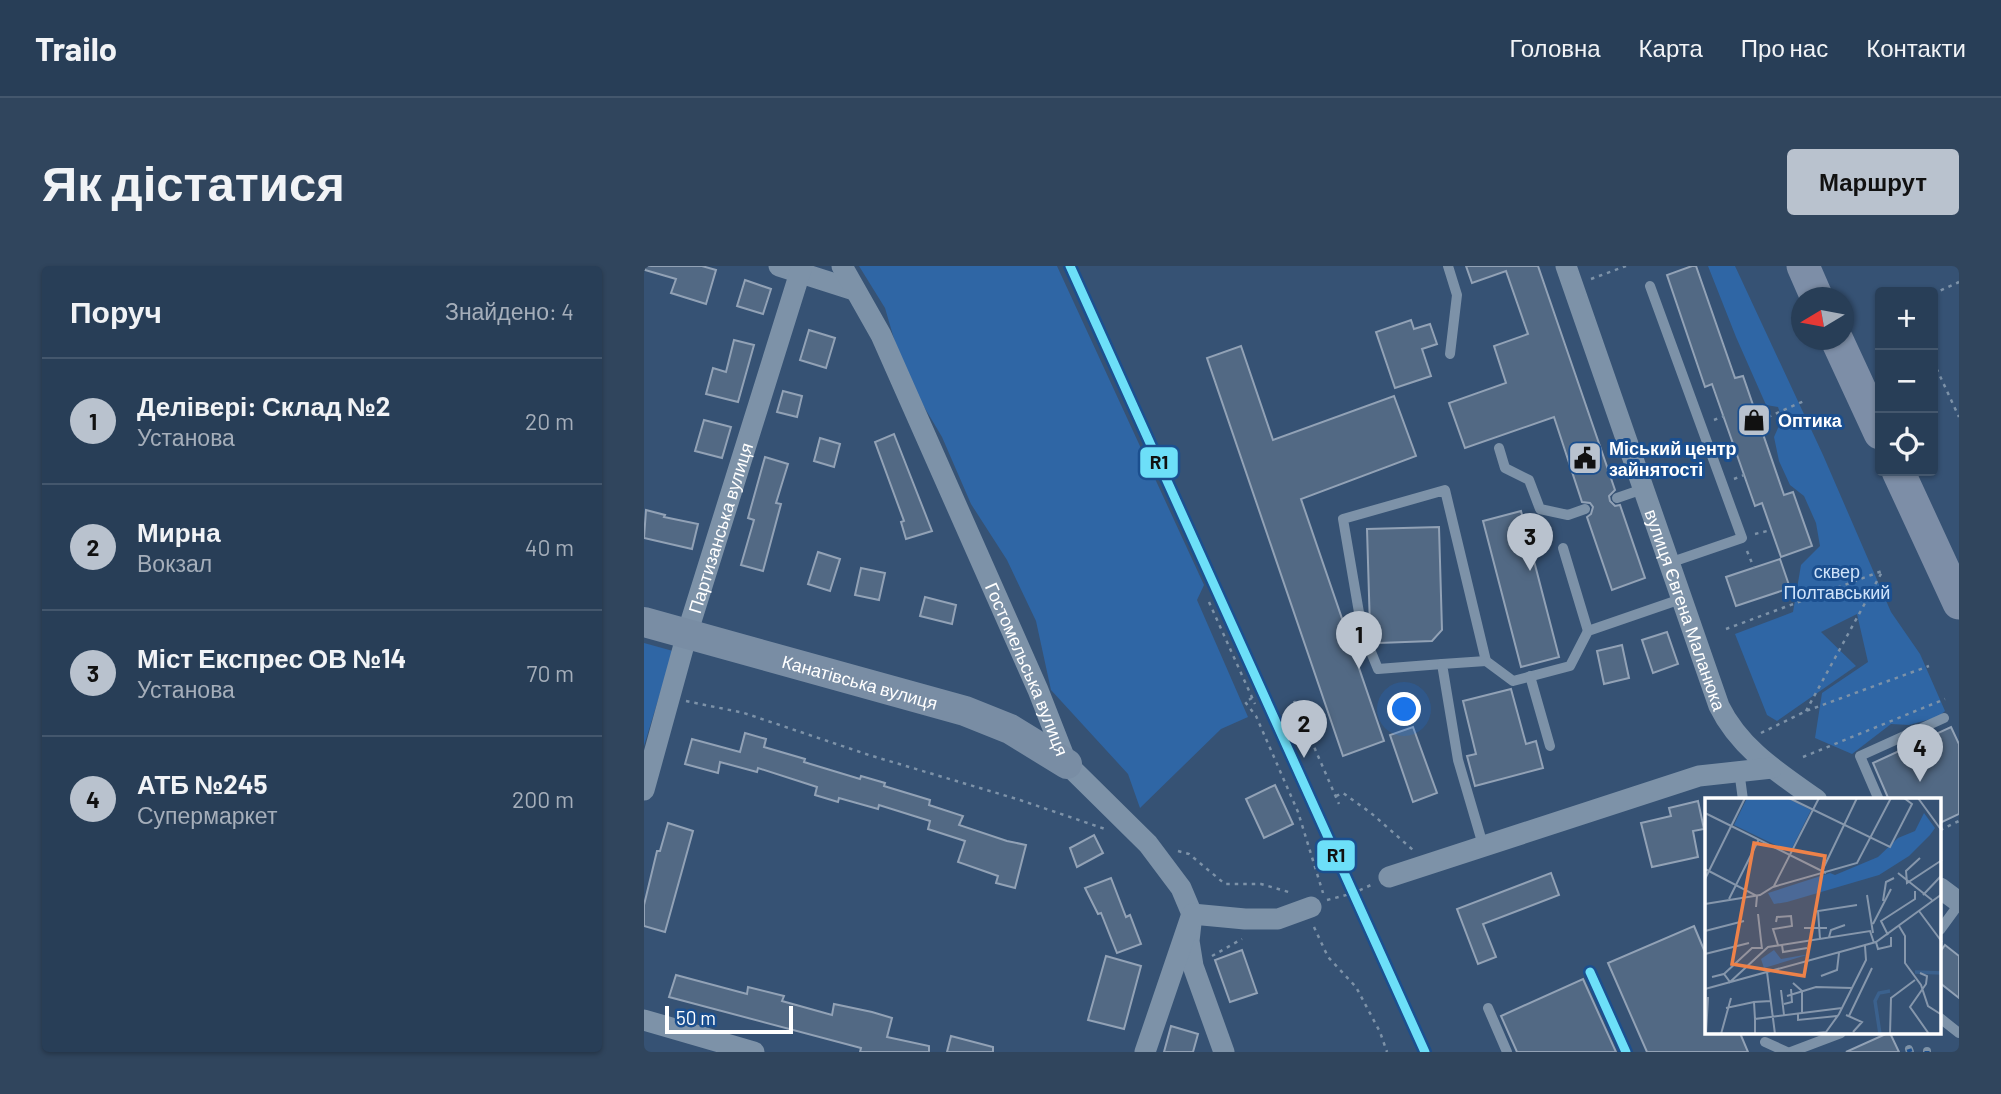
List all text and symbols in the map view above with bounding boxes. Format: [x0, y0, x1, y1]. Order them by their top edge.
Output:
text: Trailo [35, 28, 117, 68]
text: Головна [1509, 33, 1601, 62]
text: Карта [1639, 33, 1703, 62]
text: Про нас [1741, 33, 1828, 62]
text: Контакти [1866, 33, 1966, 62]
button: Маршрут [1787, 149, 1959, 215]
text: Як дістатися [42, 152, 345, 211]
north arrow [1791, 287, 1854, 350]
map controls [1875, 287, 1938, 476]
button: + [1875, 287, 1938, 350]
text: Поруч [70, 293, 162, 329]
text: Знайдено: 4 [445, 297, 574, 325]
button: − [1875, 350, 1938, 413]
text: Делівері: Склад №2 [137, 390, 390, 421]
shop icon: Оптика [1735, 401, 1773, 439]
text: 1 [89, 407, 97, 435]
text: 20 m [525, 407, 574, 435]
place label: Оптика [1778, 409, 1843, 431]
button: locate [1875, 413, 1938, 476]
text: Установа [137, 423, 235, 451]
place label: Міський центр зайнятості [1609, 437, 1737, 480]
public building icon: Міський центр зайнятості [1566, 439, 1604, 477]
street label: Партизанська вулиця [683, 440, 757, 616]
line badge: R1 [1139, 446, 1179, 479]
text: R1 [1150, 450, 1168, 473]
street label: вулиця Євгена Маланюка [1640, 506, 1731, 714]
pin: 3 [1507, 513, 1553, 571]
text: Мирна [137, 516, 221, 547]
text: 2 [87, 533, 99, 561]
text: 40 m [525, 533, 574, 561]
text: Вокзал [137, 549, 212, 577]
park label: сквер Полтавський [1784, 560, 1890, 603]
street label: Гостомельська вулиця [981, 579, 1074, 759]
pin: 1 [1336, 611, 1382, 669]
text: Міст Експрес ОВ №14 [137, 642, 406, 673]
street label: Канатівська вулиця [780, 650, 940, 714]
text: 3 [87, 659, 99, 687]
text: 70 m [527, 659, 574, 687]
text: Установа [137, 675, 235, 703]
your location [1387, 692, 1421, 726]
pin: 2 [1281, 700, 1327, 758]
pin: 4 [1897, 724, 1943, 782]
text: АТБ №245 [137, 768, 268, 799]
text: 4 [86, 785, 100, 813]
text: 200 m [512, 785, 574, 813]
inset map [1705, 798, 1941, 1034]
text: Супермаркет [137, 801, 277, 829]
line badge: R1 [1316, 839, 1356, 872]
text: R1 [1327, 843, 1345, 866]
scale bar [665, 1003, 793, 1035]
text: 50 m [676, 1006, 716, 1029]

